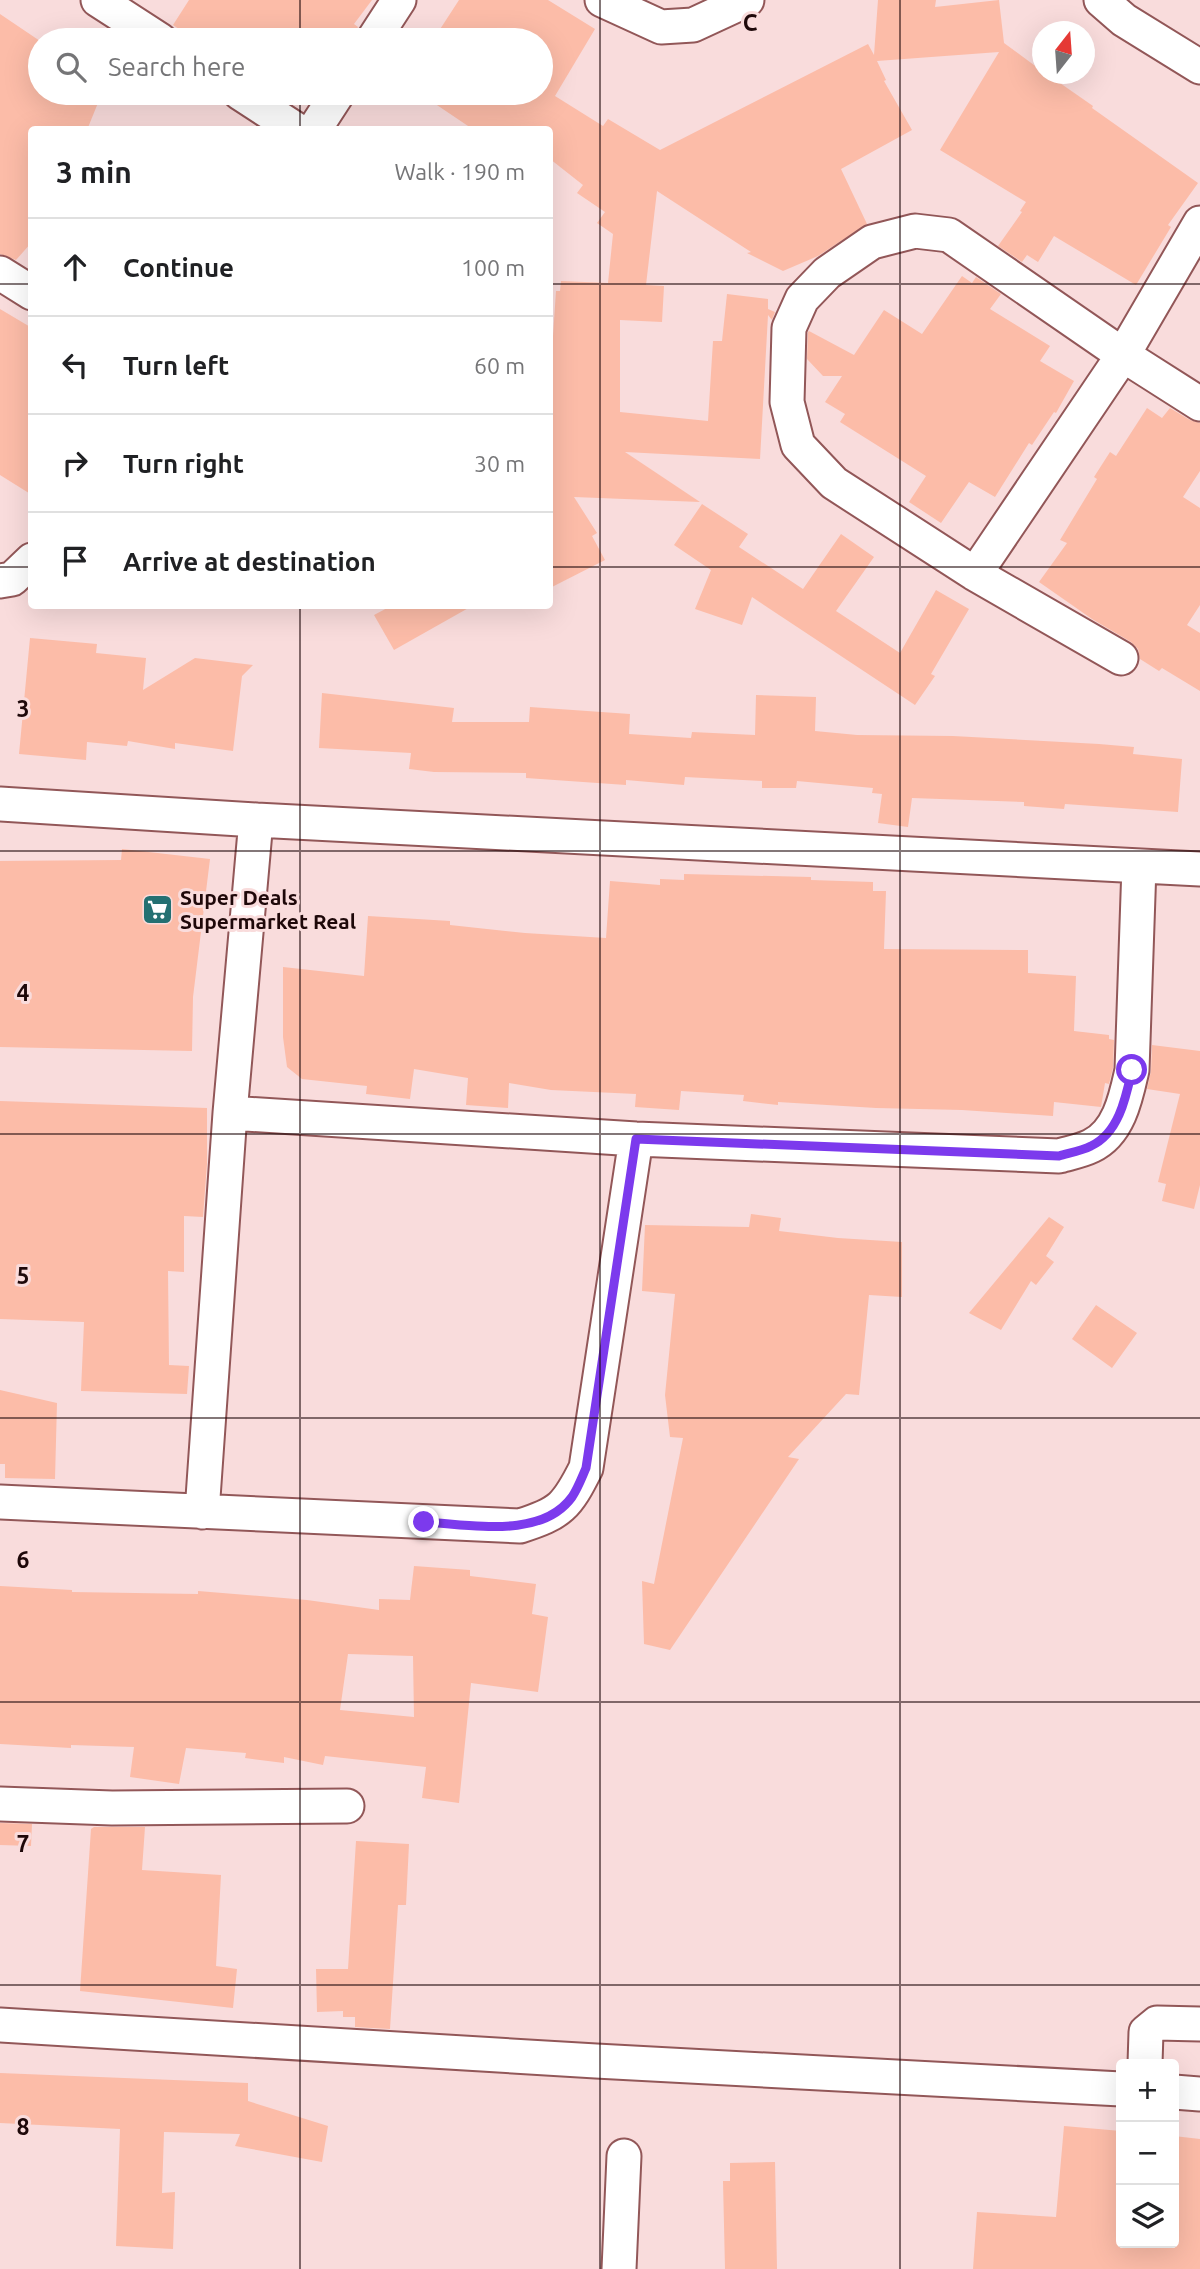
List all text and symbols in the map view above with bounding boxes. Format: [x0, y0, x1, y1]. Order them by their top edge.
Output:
text: C [743, 10, 758, 35]
north arrow [1032, 21, 1095, 84]
search box [28, 28, 553, 105]
icon: search [52, 48, 90, 86]
text: Search here [108, 52, 245, 81]
text: 3 min [56, 155, 132, 189]
text: Walk · 190 m [394, 159, 525, 184]
icon: ahead [56, 248, 94, 286]
text: Continue [123, 253, 234, 282]
text: 100 m [461, 255, 525, 280]
icon: left [56, 346, 94, 384]
text: Turn left [123, 351, 229, 380]
text: 60 m [474, 353, 525, 378]
icon: right [56, 444, 94, 482]
text: Turn right [123, 449, 244, 478]
text: 30 m [474, 451, 525, 476]
icon: arrive [56, 542, 94, 580]
text: Arrive at destination [123, 547, 376, 576]
text: 3 [17, 696, 29, 721]
place label: Super Deals Supermarket Real [180, 885, 356, 933]
supermarket icon: Super Deals Supermarket Real [140, 892, 174, 926]
text: 4 [17, 980, 30, 1005]
route start [1116, 1054, 1147, 1085]
text: 5 [17, 1263, 29, 1288]
route end [408, 1506, 439, 1537]
text: 6 [17, 1547, 30, 1572]
text: 7 [17, 1831, 29, 1856]
map controls [1116, 2059, 1179, 2248]
button: + [1116, 2059, 1179, 2122]
text: 8 [17, 2114, 29, 2139]
button: − [1116, 2122, 1179, 2185]
button: layers [1116, 2185, 1179, 2248]

